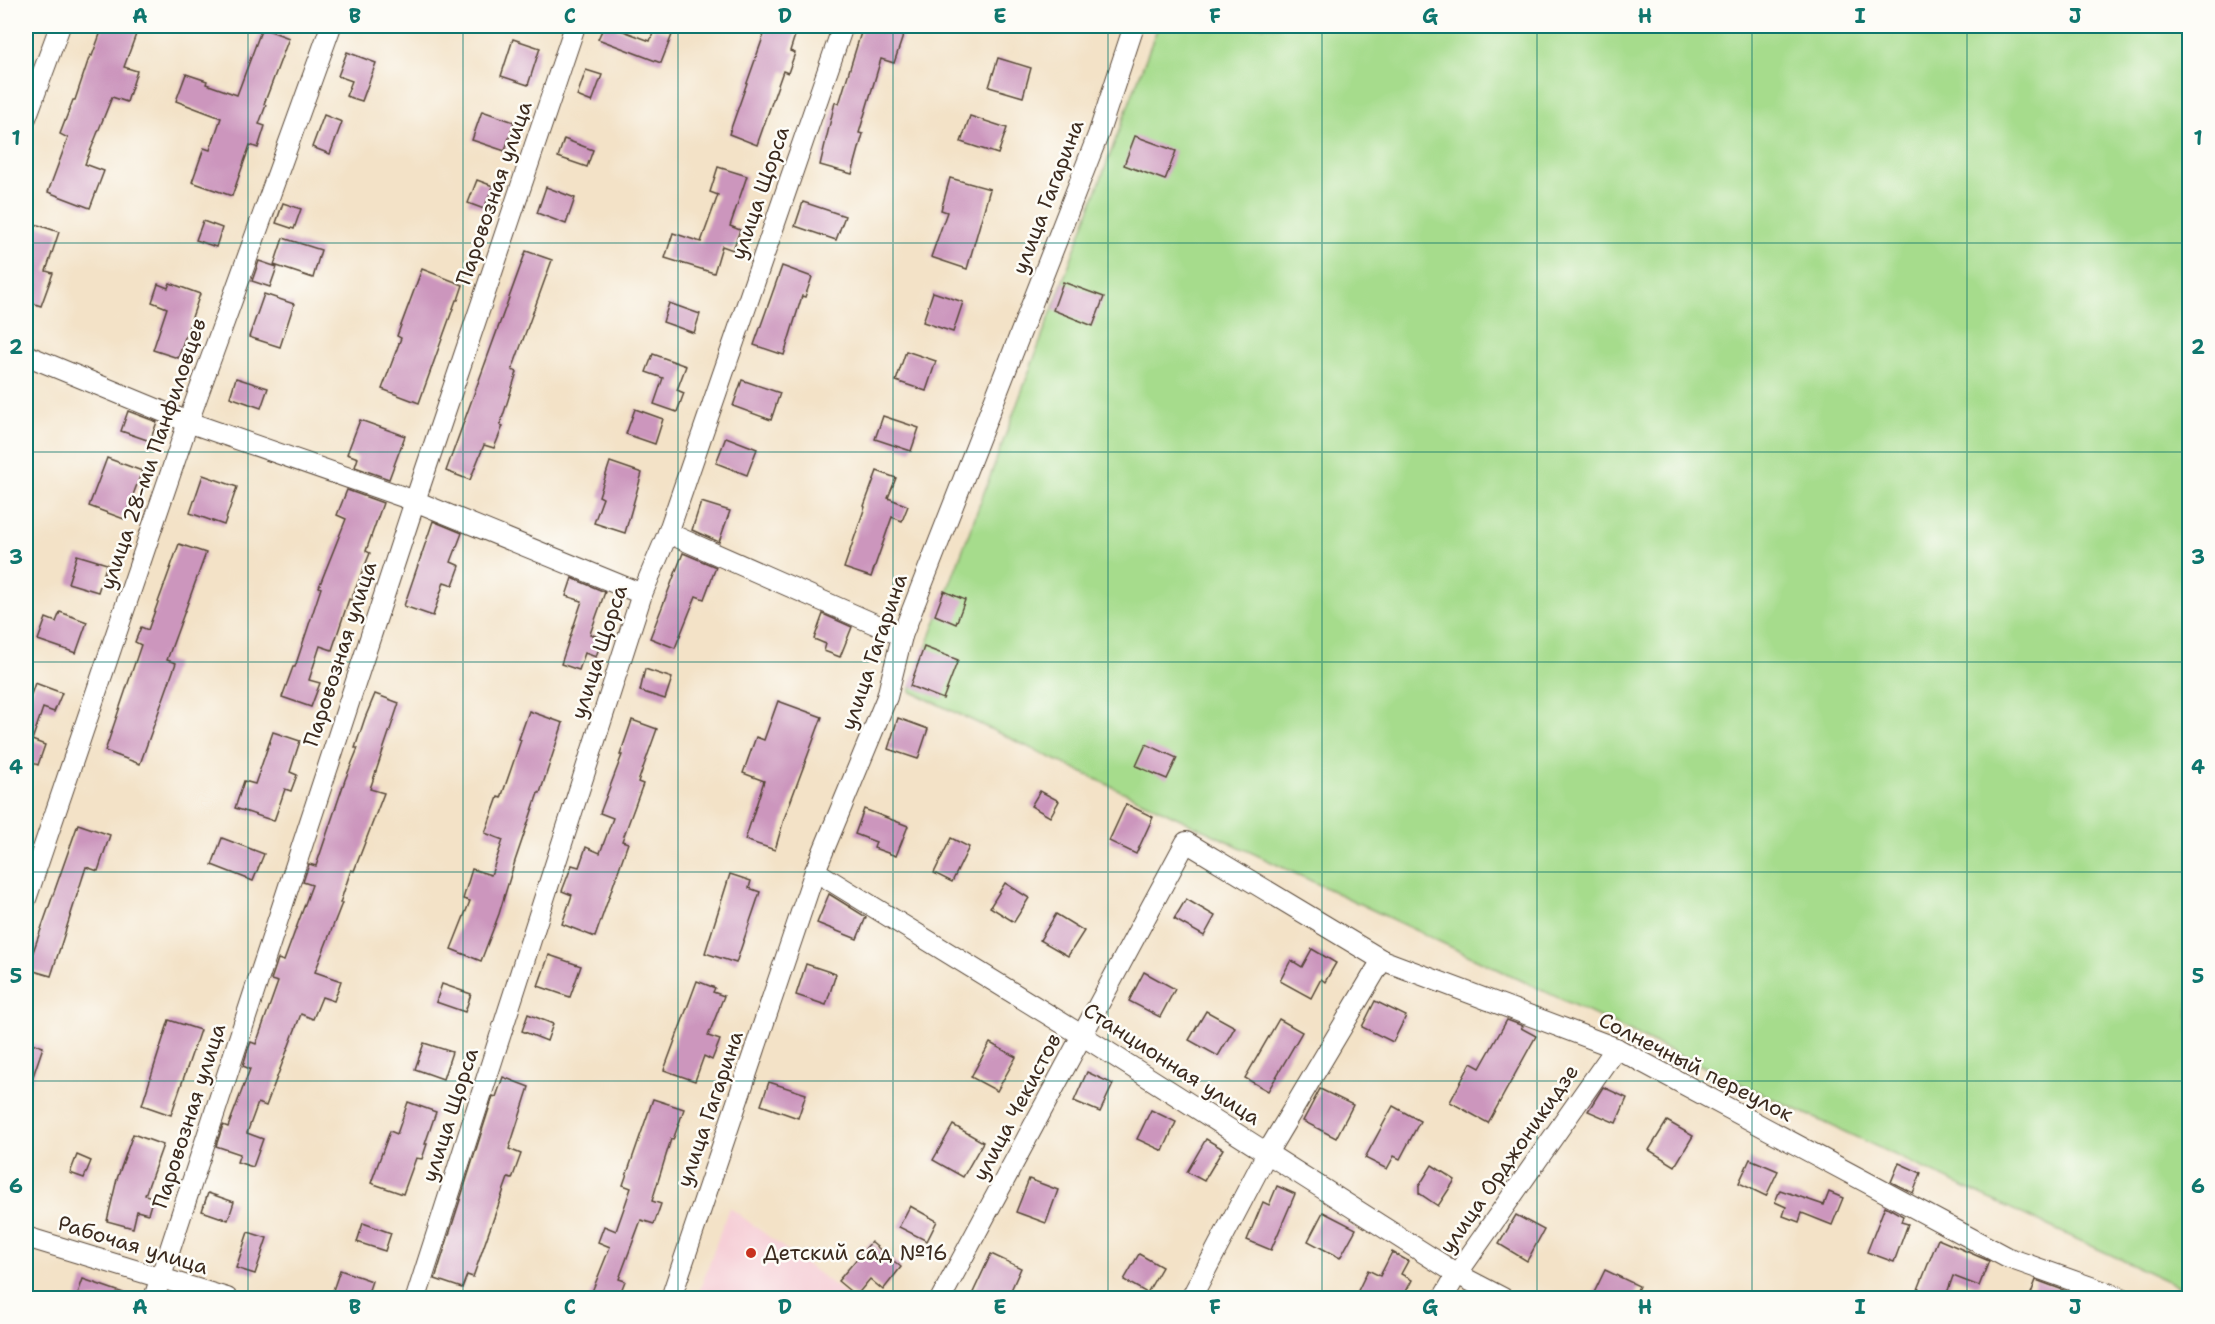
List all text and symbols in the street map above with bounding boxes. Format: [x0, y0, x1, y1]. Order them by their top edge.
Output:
text: A [132, 3, 148, 29]
text: B [349, 3, 361, 29]
text: C [564, 3, 576, 29]
text: D [778, 3, 792, 29]
text: E [993, 3, 1007, 29]
text: F [1209, 3, 1221, 29]
text: G [1422, 3, 1438, 29]
text: H [1638, 3, 1652, 29]
text: I [1854, 3, 1866, 29]
text: J [2069, 3, 2082, 29]
street label: Паровозная улица [449, 97, 539, 289]
street label: улица Гагарина [1006, 116, 1090, 278]
street label: улица Щорса [724, 123, 796, 263]
text: 1 [11, 125, 21, 151]
text: 1 [2193, 125, 2203, 151]
street label: улица 28-ми Панфиловцев [93, 315, 213, 593]
text: 2 [9, 334, 23, 360]
text: 2 [2191, 334, 2205, 360]
text: 3 [9, 544, 23, 570]
text: 3 [2191, 544, 2205, 570]
street label: Паровозная улица [297, 558, 383, 750]
street label: улица Гагарина [834, 570, 914, 734]
street label: улица Щорса [564, 581, 634, 723]
text: 4 [9, 754, 23, 780]
text: 4 [2191, 754, 2205, 780]
text: 5 [10, 963, 22, 989]
text: 5 [2192, 963, 2204, 989]
street label: Станционная улица [1078, 996, 1266, 1132]
street label: Солнечный переулок [1594, 1006, 1798, 1128]
street label: Паровозная улица [146, 1020, 232, 1212]
street label: улица Гагарина [670, 1027, 750, 1191]
street label: улица Чекистов [966, 1028, 1068, 1186]
street label: улица Щорса [415, 1044, 485, 1186]
street label: улица Орджоникидзе [1433, 1059, 1585, 1259]
text: 6 [9, 1173, 23, 1199]
text: 6 [2191, 1173, 2205, 1199]
street label: Рабочая улица [54, 1209, 212, 1281]
place label: Детский сад №16 [763, 1239, 948, 1267]
marker: Детский сад №16 [744, 1246, 758, 1260]
text: A [132, 1294, 148, 1320]
text: B [349, 1294, 361, 1320]
text: C [564, 1294, 576, 1320]
text: D [778, 1294, 792, 1320]
text: E [993, 1294, 1007, 1320]
text: F [1209, 1294, 1221, 1320]
text: G [1422, 1294, 1438, 1320]
text: H [1638, 1294, 1652, 1320]
text: I [1854, 1294, 1866, 1320]
text: J [2069, 1294, 2082, 1320]

